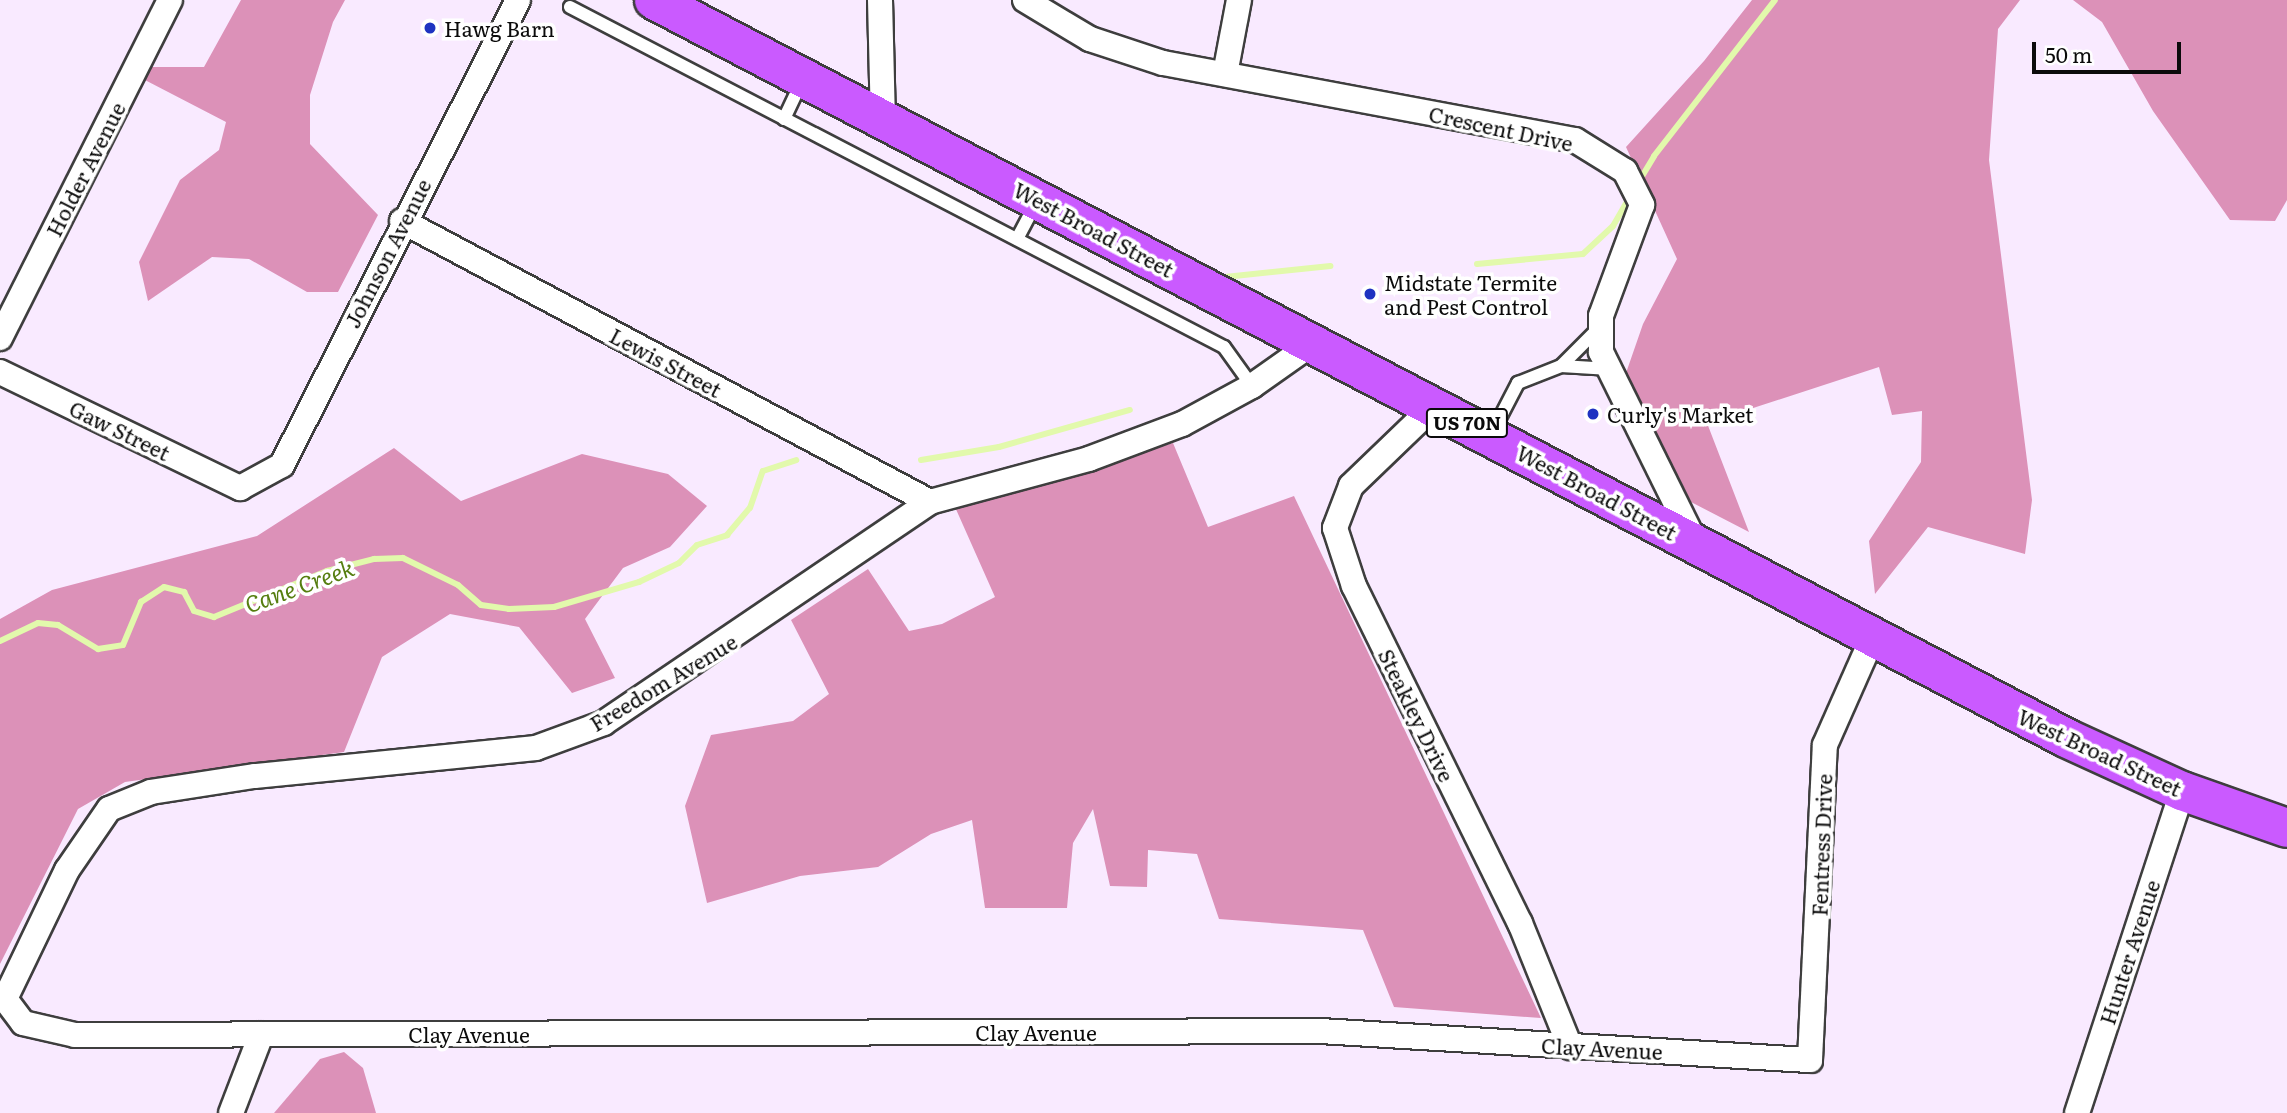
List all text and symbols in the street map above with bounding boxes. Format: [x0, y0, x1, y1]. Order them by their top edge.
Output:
place label: Hawg Barn [444, 15, 555, 41]
marker: Hawg Barn [422, 20, 438, 36]
scale bar [2035, 28, 2184, 72]
text: 50 m [2045, 38, 2092, 69]
street label: Holder Avenue [40, 98, 130, 240]
street label: Crescent Drive [1427, 100, 1575, 156]
street label: Johnson Avenue [339, 174, 435, 332]
street label: West Broad Street [1010, 176, 1178, 282]
place label: Midstate Termite and Pest Control [1384, 269, 1557, 319]
marker: Midstate Termite and Pest Control [1362, 286, 1378, 302]
street label: Lewis Street [606, 322, 726, 402]
street label: Gaw Street [66, 395, 174, 465]
place label: Curly's Market [1607, 401, 1754, 427]
marker: Curly's Market [1585, 406, 1601, 422]
road number: US 70N [1425, 408, 1509, 438]
street label: West Broad Street [1513, 439, 1681, 545]
water label: Cane Creek [241, 553, 357, 617]
street label: Freedom Avenue [585, 628, 741, 736]
street label: Steakley Drive [1374, 644, 1460, 786]
street label: West Broad Street [2014, 703, 2186, 801]
street label: Fentress Drive [1806, 773, 1836, 917]
street label: Hunter Avenue [2094, 876, 2164, 1028]
street label: Clay Avenue [975, 1019, 1097, 1045]
street label: Clay Avenue [408, 1021, 530, 1047]
street label: Clay Avenue [1541, 1032, 1663, 1064]

